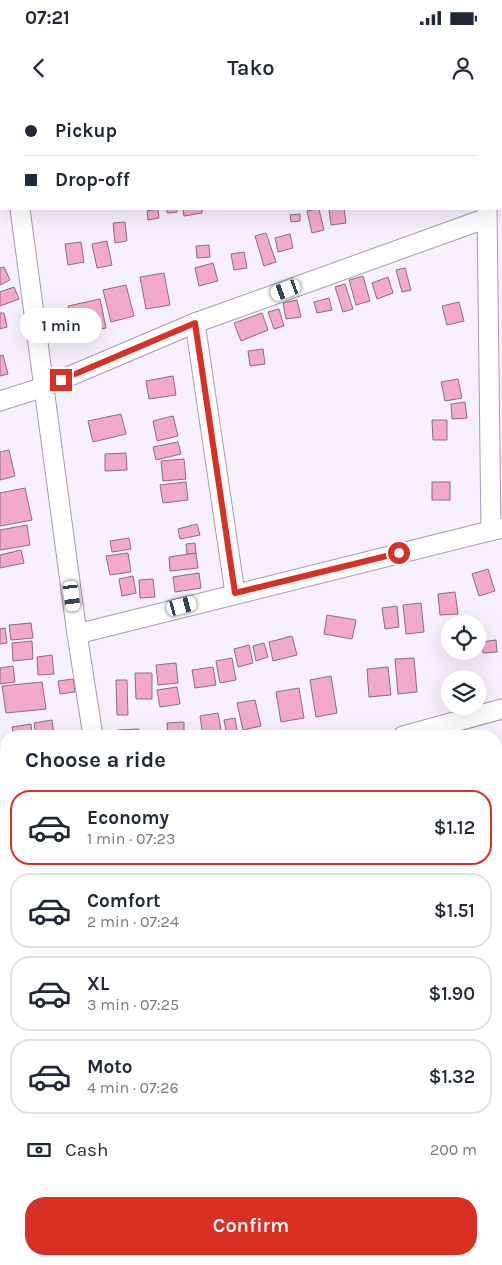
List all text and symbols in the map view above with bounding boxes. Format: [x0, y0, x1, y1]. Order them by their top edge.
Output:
text: 07:21 [25, 7, 70, 29]
icon: back [25, 54, 53, 82]
icon: person [449, 54, 477, 82]
text: Tako [227, 55, 275, 81]
text: Pickup [55, 120, 117, 142]
text: Drop-off [55, 169, 130, 191]
car [269, 278, 302, 302]
callout: 1 min [20, 308, 102, 342]
text: 1 min [41, 316, 81, 335]
route end [50, 369, 72, 391]
route start [388, 542, 410, 564]
car [62, 580, 81, 612]
car [165, 595, 198, 617]
map controls [441, 615, 486, 715]
button: locate [441, 615, 486, 660]
button: layers [441, 670, 486, 715]
text: Choose a ride [25, 747, 166, 773]
icon: car [27, 805, 72, 850]
text: Economy [87, 807, 169, 829]
text: $1.12 [434, 817, 475, 839]
text: 1 min · 07:23 [87, 829, 175, 848]
icon: car [27, 888, 72, 933]
text: Comfort [87, 890, 161, 912]
text: $1.51 [434, 900, 475, 922]
text: 2 min · 07:24 [87, 912, 179, 931]
icon: car [27, 971, 72, 1016]
text: XL [87, 973, 109, 995]
text: $1.90 [428, 983, 475, 1005]
text: 3 min · 07:25 [87, 995, 179, 1014]
icon: car [27, 1054, 72, 1099]
text: Moto [87, 1056, 133, 1078]
text: $1.32 [429, 1066, 475, 1088]
text: 4 min · 07:26 [87, 1078, 179, 1097]
icon: cash [25, 1136, 53, 1164]
text: Cash [65, 1139, 109, 1161]
text: 200 m [430, 1140, 477, 1159]
button: Confirm [25, 1197, 477, 1255]

